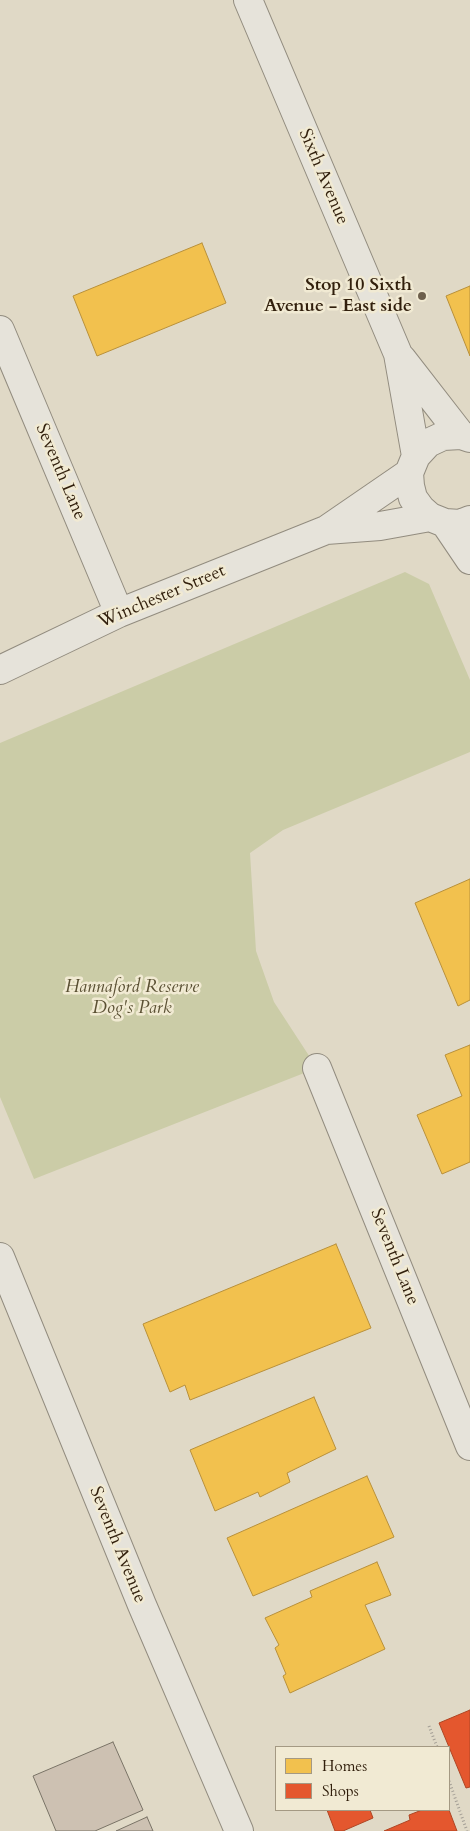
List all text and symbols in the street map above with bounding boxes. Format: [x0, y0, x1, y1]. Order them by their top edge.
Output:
street label: Sixth Avenue [293, 126, 353, 228]
place label: Stop 10 Sixth Avenue - East side [264, 275, 412, 318]
marker: Stop 10 Sixth Avenue - East side [416, 290, 428, 302]
street label: Seventh Lane [30, 421, 90, 523]
street label: Winchester Street [95, 560, 229, 634]
park label: Hannaford Reserve Dog's Park [65, 977, 199, 1020]
street label: Seventh Lane [365, 1206, 423, 1308]
street label: Seventh Avenue [84, 1484, 150, 1606]
legend [275, 1746, 450, 1811]
text: Homes [322, 1756, 367, 1776]
text: Shops [322, 1781, 359, 1801]

